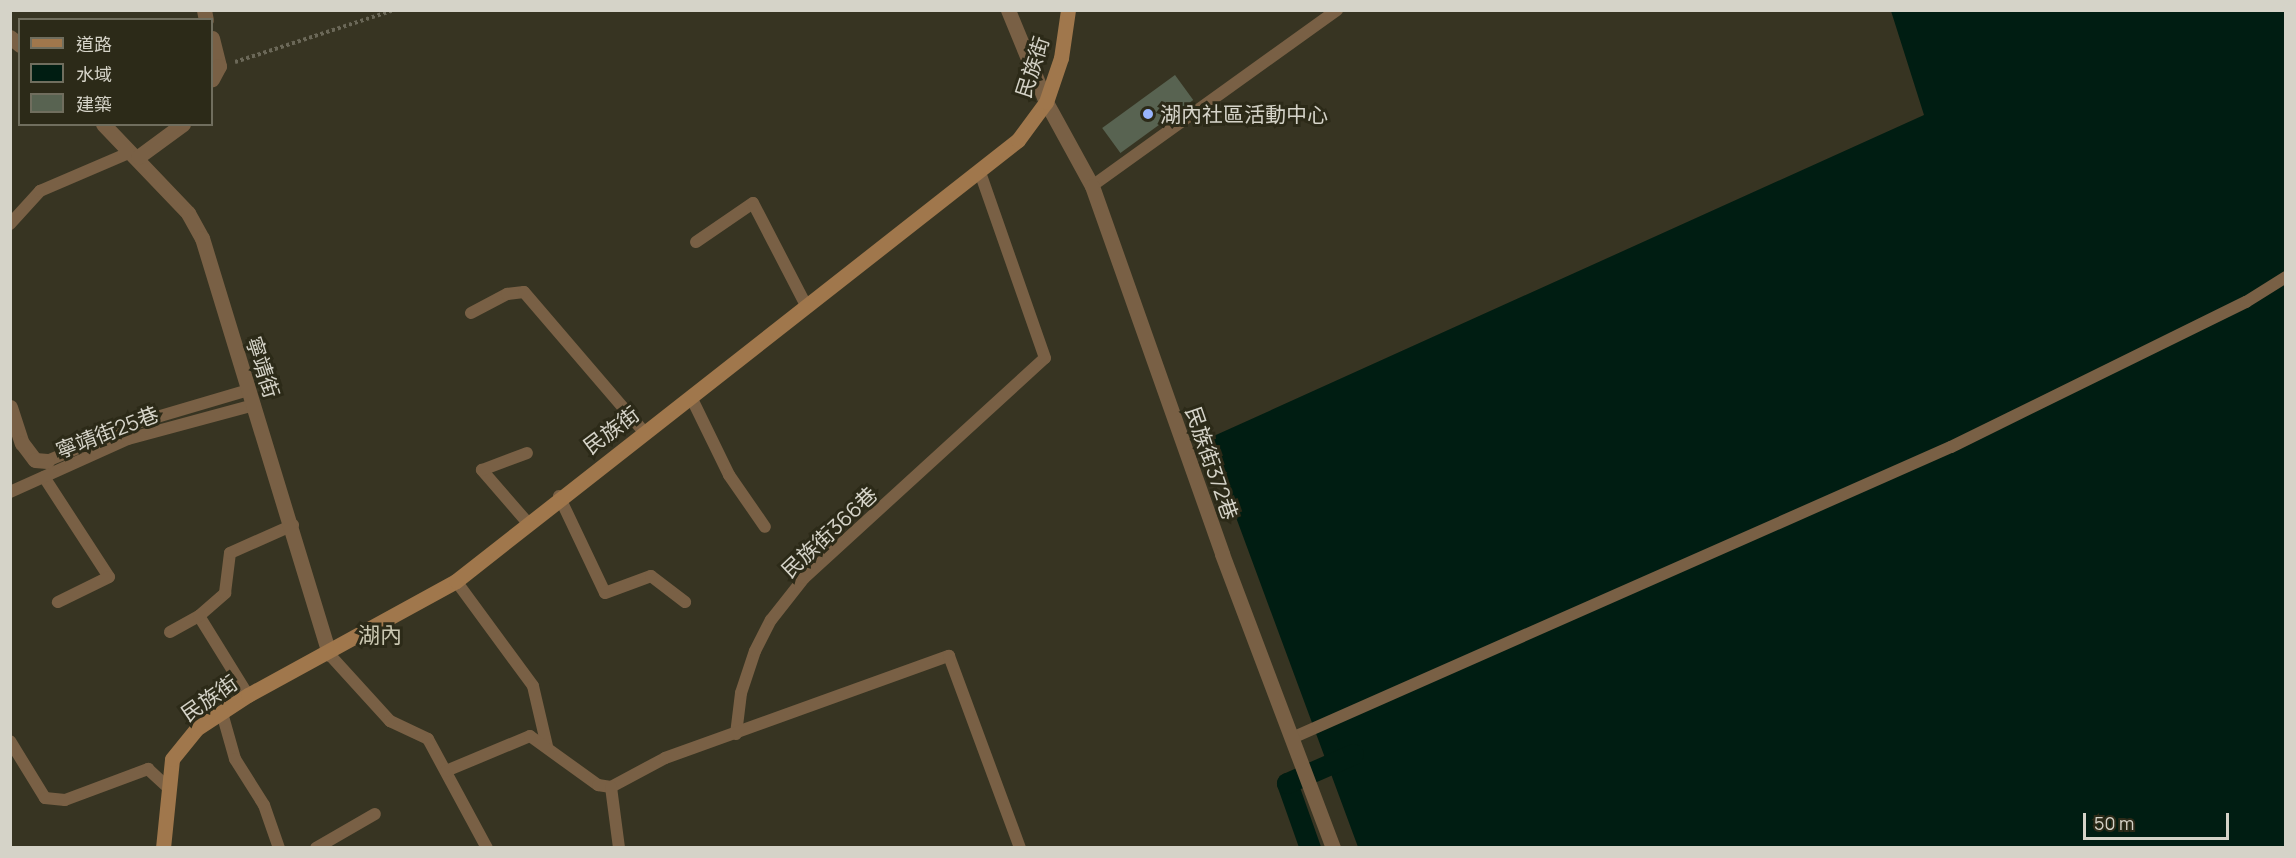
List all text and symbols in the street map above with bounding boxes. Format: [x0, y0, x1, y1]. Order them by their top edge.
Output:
legend [18, 18, 213, 126]
text: 道路 [76, 32, 112, 56]
street label: 民族街 [1010, 33, 1054, 101]
text: 水域 [76, 62, 112, 86]
text: 建築 [76, 92, 112, 116]
place label: 湖內社區活動中心 [1160, 101, 1328, 127]
marker: 湖內社區活動中心 [1141, 107, 1155, 121]
street label: 寧靖街 [241, 333, 285, 401]
street label: 寧靖街25巷 [52, 401, 162, 463]
street label: 民族街 [578, 401, 644, 459]
street label: 民族街372巷 [1181, 403, 1243, 523]
street label: 民族街366巷 [776, 481, 882, 583]
district label: 湖內 [358, 623, 402, 649]
street label: 民族街 [176, 670, 242, 726]
scale bar [2086, 801, 2232, 839]
text: 50 m [2094, 811, 2134, 835]

